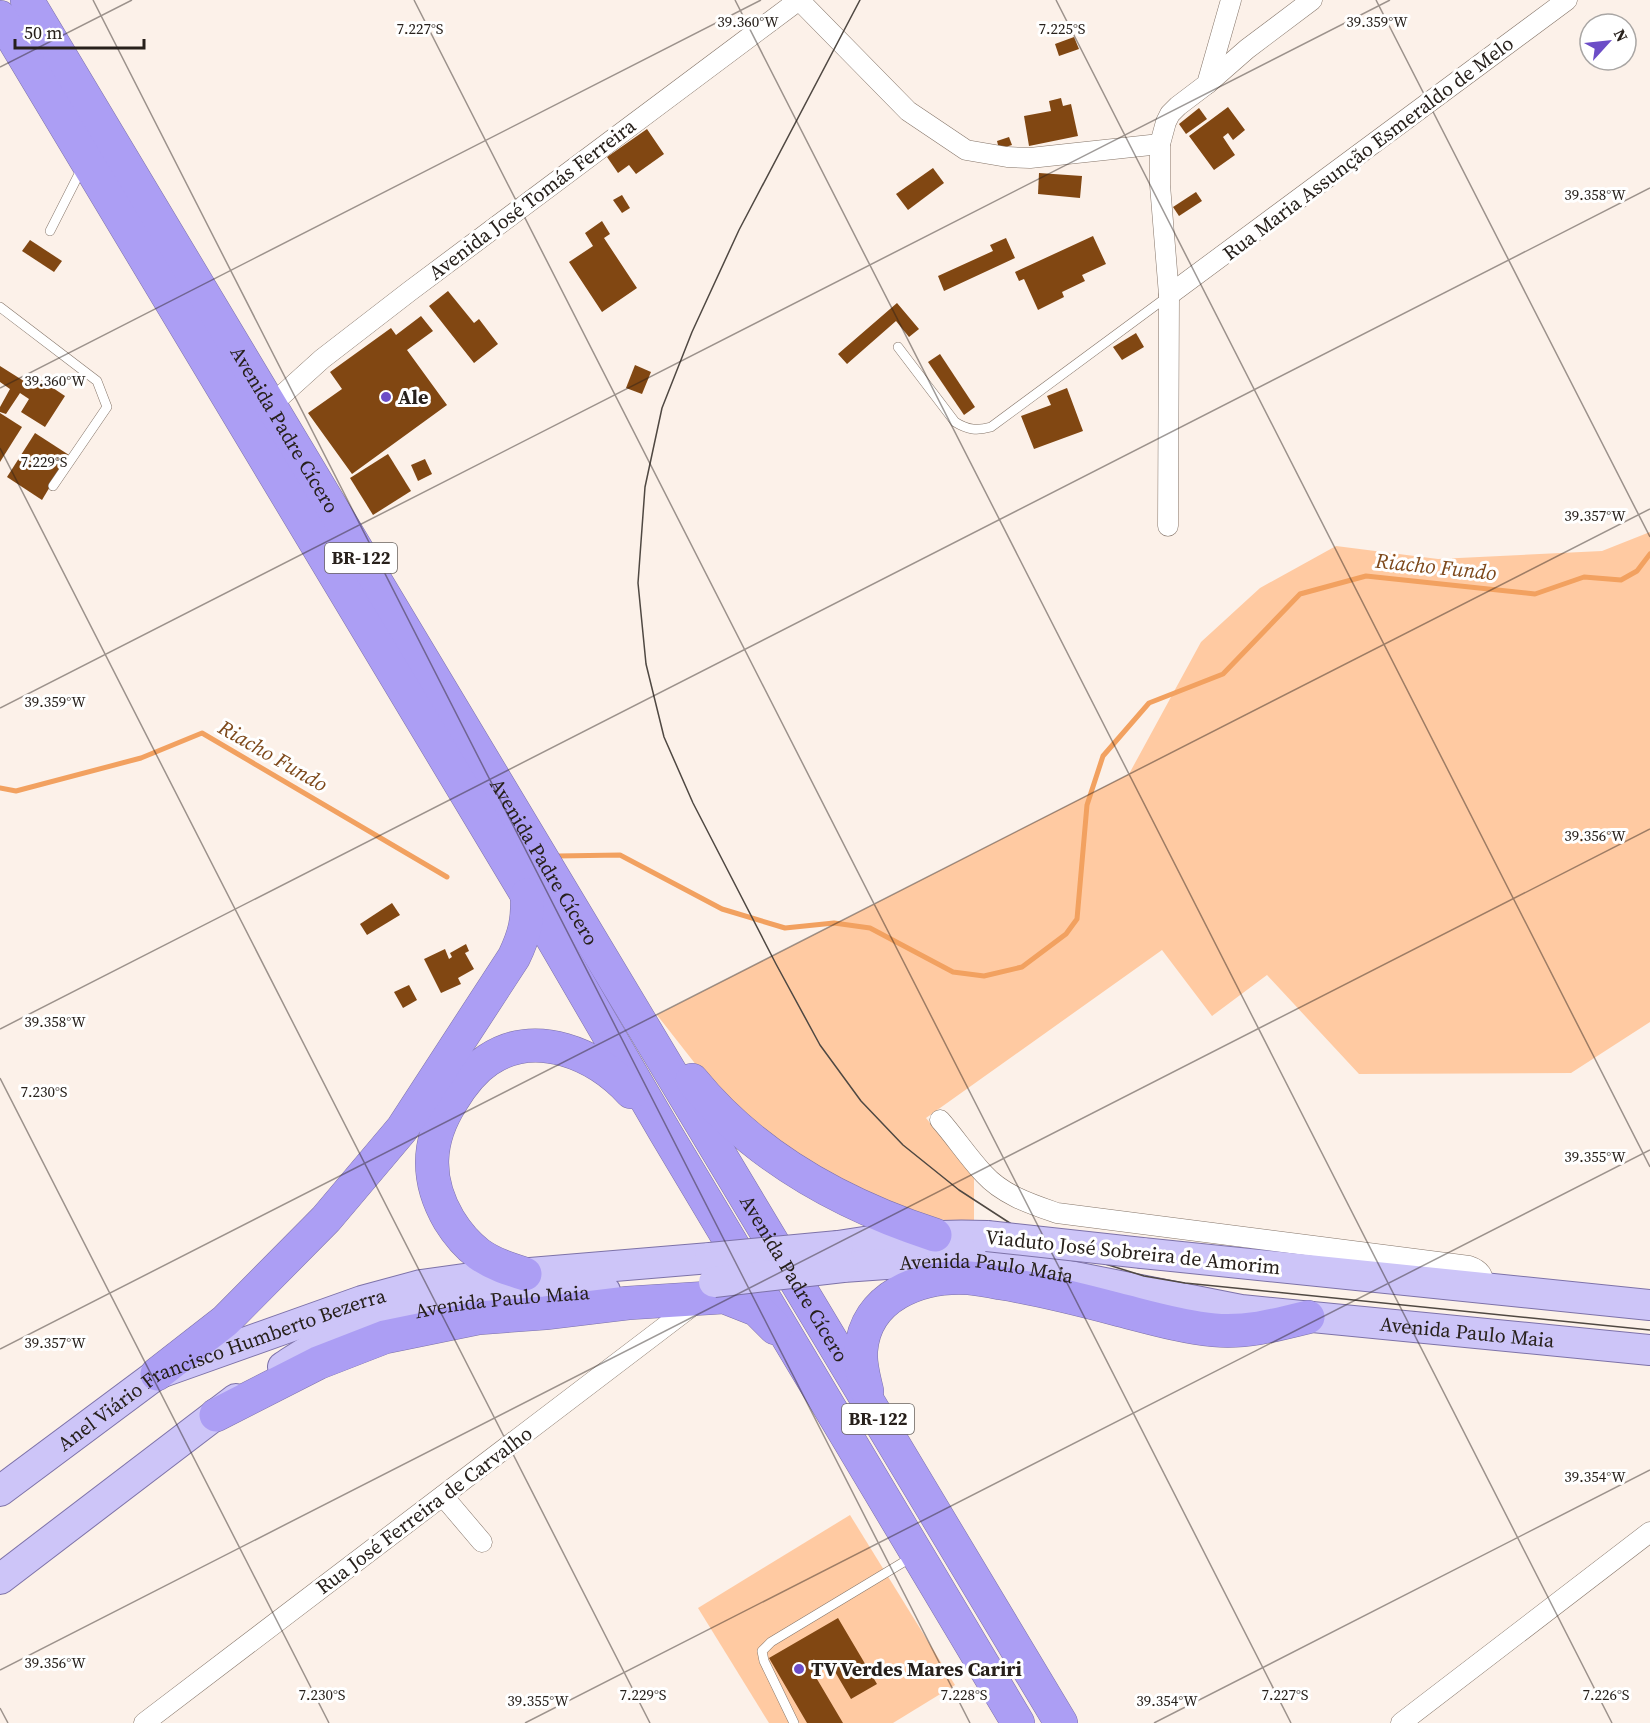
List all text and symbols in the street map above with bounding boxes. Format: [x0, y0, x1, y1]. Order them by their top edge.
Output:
text: 39.360°W [717, 11, 779, 32]
text: 39.359°W [1346, 11, 1408, 32]
scale bar [15, 12, 144, 50]
north arrow [1578, 12, 1638, 72]
text: 7.227°S [396, 18, 444, 39]
text: 7.225°S [1038, 18, 1086, 39]
text: 50 m [24, 20, 62, 45]
text: N [1609, 25, 1634, 46]
street label: Rua Maria Assunção Esmeraldo de Melo [1217, 29, 1519, 267]
street label: Avenida José Tomás Ferreira [423, 111, 642, 286]
text: 39.358°W [1564, 184, 1626, 205]
street label: Avenida Padre Cícero [224, 341, 346, 518]
text: 39.360°W [24, 370, 86, 391]
place label: Ale [398, 383, 428, 411]
marker: Ale [379, 390, 393, 404]
text: 7.229°S [20, 451, 68, 472]
text: 39.357°W [1564, 505, 1626, 526]
road number: BR-122 [325, 543, 397, 573]
water label: Riacho Fundo [1373, 546, 1498, 587]
text: 39.359°W [24, 691, 86, 712]
water label: Riacho Fundo [212, 712, 333, 799]
street label: Avenida Padre Cícero [483, 773, 605, 951]
text: 39.356°W [1564, 825, 1626, 846]
text: 39.358°W [24, 1011, 86, 1032]
text: 7.230°S [20, 1081, 68, 1102]
text: 39.355°W [1564, 1146, 1626, 1167]
street label: Avenida Padre Cícero [733, 1190, 855, 1367]
street label: Viaduto José Sobreira de Amorim [984, 1223, 1282, 1281]
street label: Avenida Paulo Maia [898, 1246, 1077, 1291]
street label: Avenida Paulo Maia [412, 1278, 591, 1325]
street label: Anel Viário Francisco Humberto Bezerra [51, 1281, 390, 1458]
street label: Avenida Paulo Maia [1378, 1310, 1557, 1355]
text: 39.357°W [24, 1332, 86, 1353]
road number: BR-122 [842, 1404, 914, 1434]
street label: Rua José Ferreira de Carvalho [310, 1419, 538, 1601]
text: 39.354°W [1564, 1466, 1626, 1487]
text: 39.356°W [24, 1652, 86, 1673]
place label: TV Verdes Mares Cariri [811, 1655, 1022, 1683]
marker: TV Verdes Mares Cariri [792, 1662, 806, 1676]
text: 7.230°S [298, 1684, 346, 1705]
text: 7.229°S [619, 1684, 667, 1705]
text: 7.228°S [940, 1684, 988, 1705]
text: 7.227°S [1261, 1684, 1309, 1705]
text: 7.226°S [1582, 1684, 1630, 1705]
text: 39.355°W [507, 1690, 569, 1711]
text: 39.354°W [1136, 1690, 1198, 1711]

